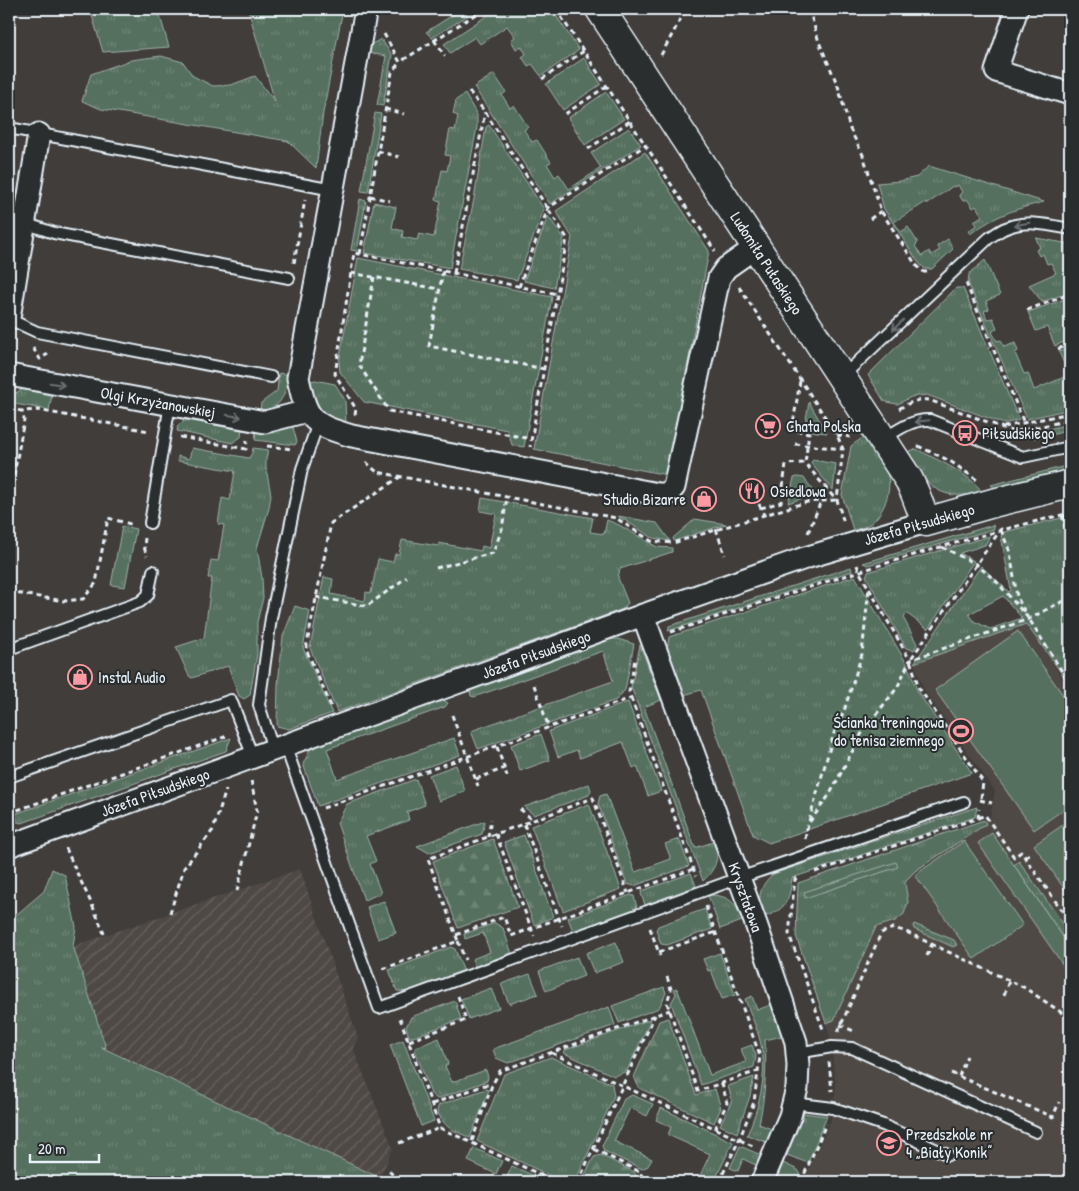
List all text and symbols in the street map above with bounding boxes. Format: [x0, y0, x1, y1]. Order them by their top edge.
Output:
street label: Ludomiła Pułaskiego [726, 207, 809, 319]
one-way arrow [1015, 220, 1031, 230]
one-way arrow [891, 319, 904, 331]
one-way arrow [48, 379, 64, 389]
street label: Olgi Krzyżanowskiej [99, 381, 217, 423]
one-way arrow [225, 412, 241, 422]
supermarket icon: Chata Polska [755, 413, 781, 439]
place label: Chata Polska [786, 415, 861, 437]
one-way arrow [915, 416, 931, 426]
bus stop icon: Piłsudskiego [952, 420, 978, 446]
place label: Piłsudskiego [982, 422, 1055, 444]
restaurant icon: Osiedlowa [739, 478, 765, 504]
place label: Osiedlowa [770, 480, 826, 502]
shop icon: Studio Bizarre [691, 486, 717, 512]
place label: Studio Bizarre [603, 488, 687, 510]
street label: Józefa Piłsudskiego [861, 498, 977, 550]
street label: Józefa Piłsudskiego [479, 624, 594, 684]
shop icon: Instal Audio [67, 664, 93, 690]
place label: Instal Audio [98, 666, 166, 688]
place label: Ścianka treningowa do tenisa ziemnego [833, 711, 945, 751]
sports icon: Ścianka treningowa do tenisa ziemnego [948, 718, 974, 744]
street label: Józefa Piłsudskiego [98, 762, 213, 822]
street label: Kryształowa [723, 859, 769, 935]
place label: Przedszkole nr 4 „Biały Konik” [906, 1123, 993, 1163]
school or university icon: Przedszkole nr 4 „Biały Konik” [876, 1130, 902, 1156]
scale bar [30, 1131, 99, 1163]
text: 20 m [38, 1138, 65, 1159]

